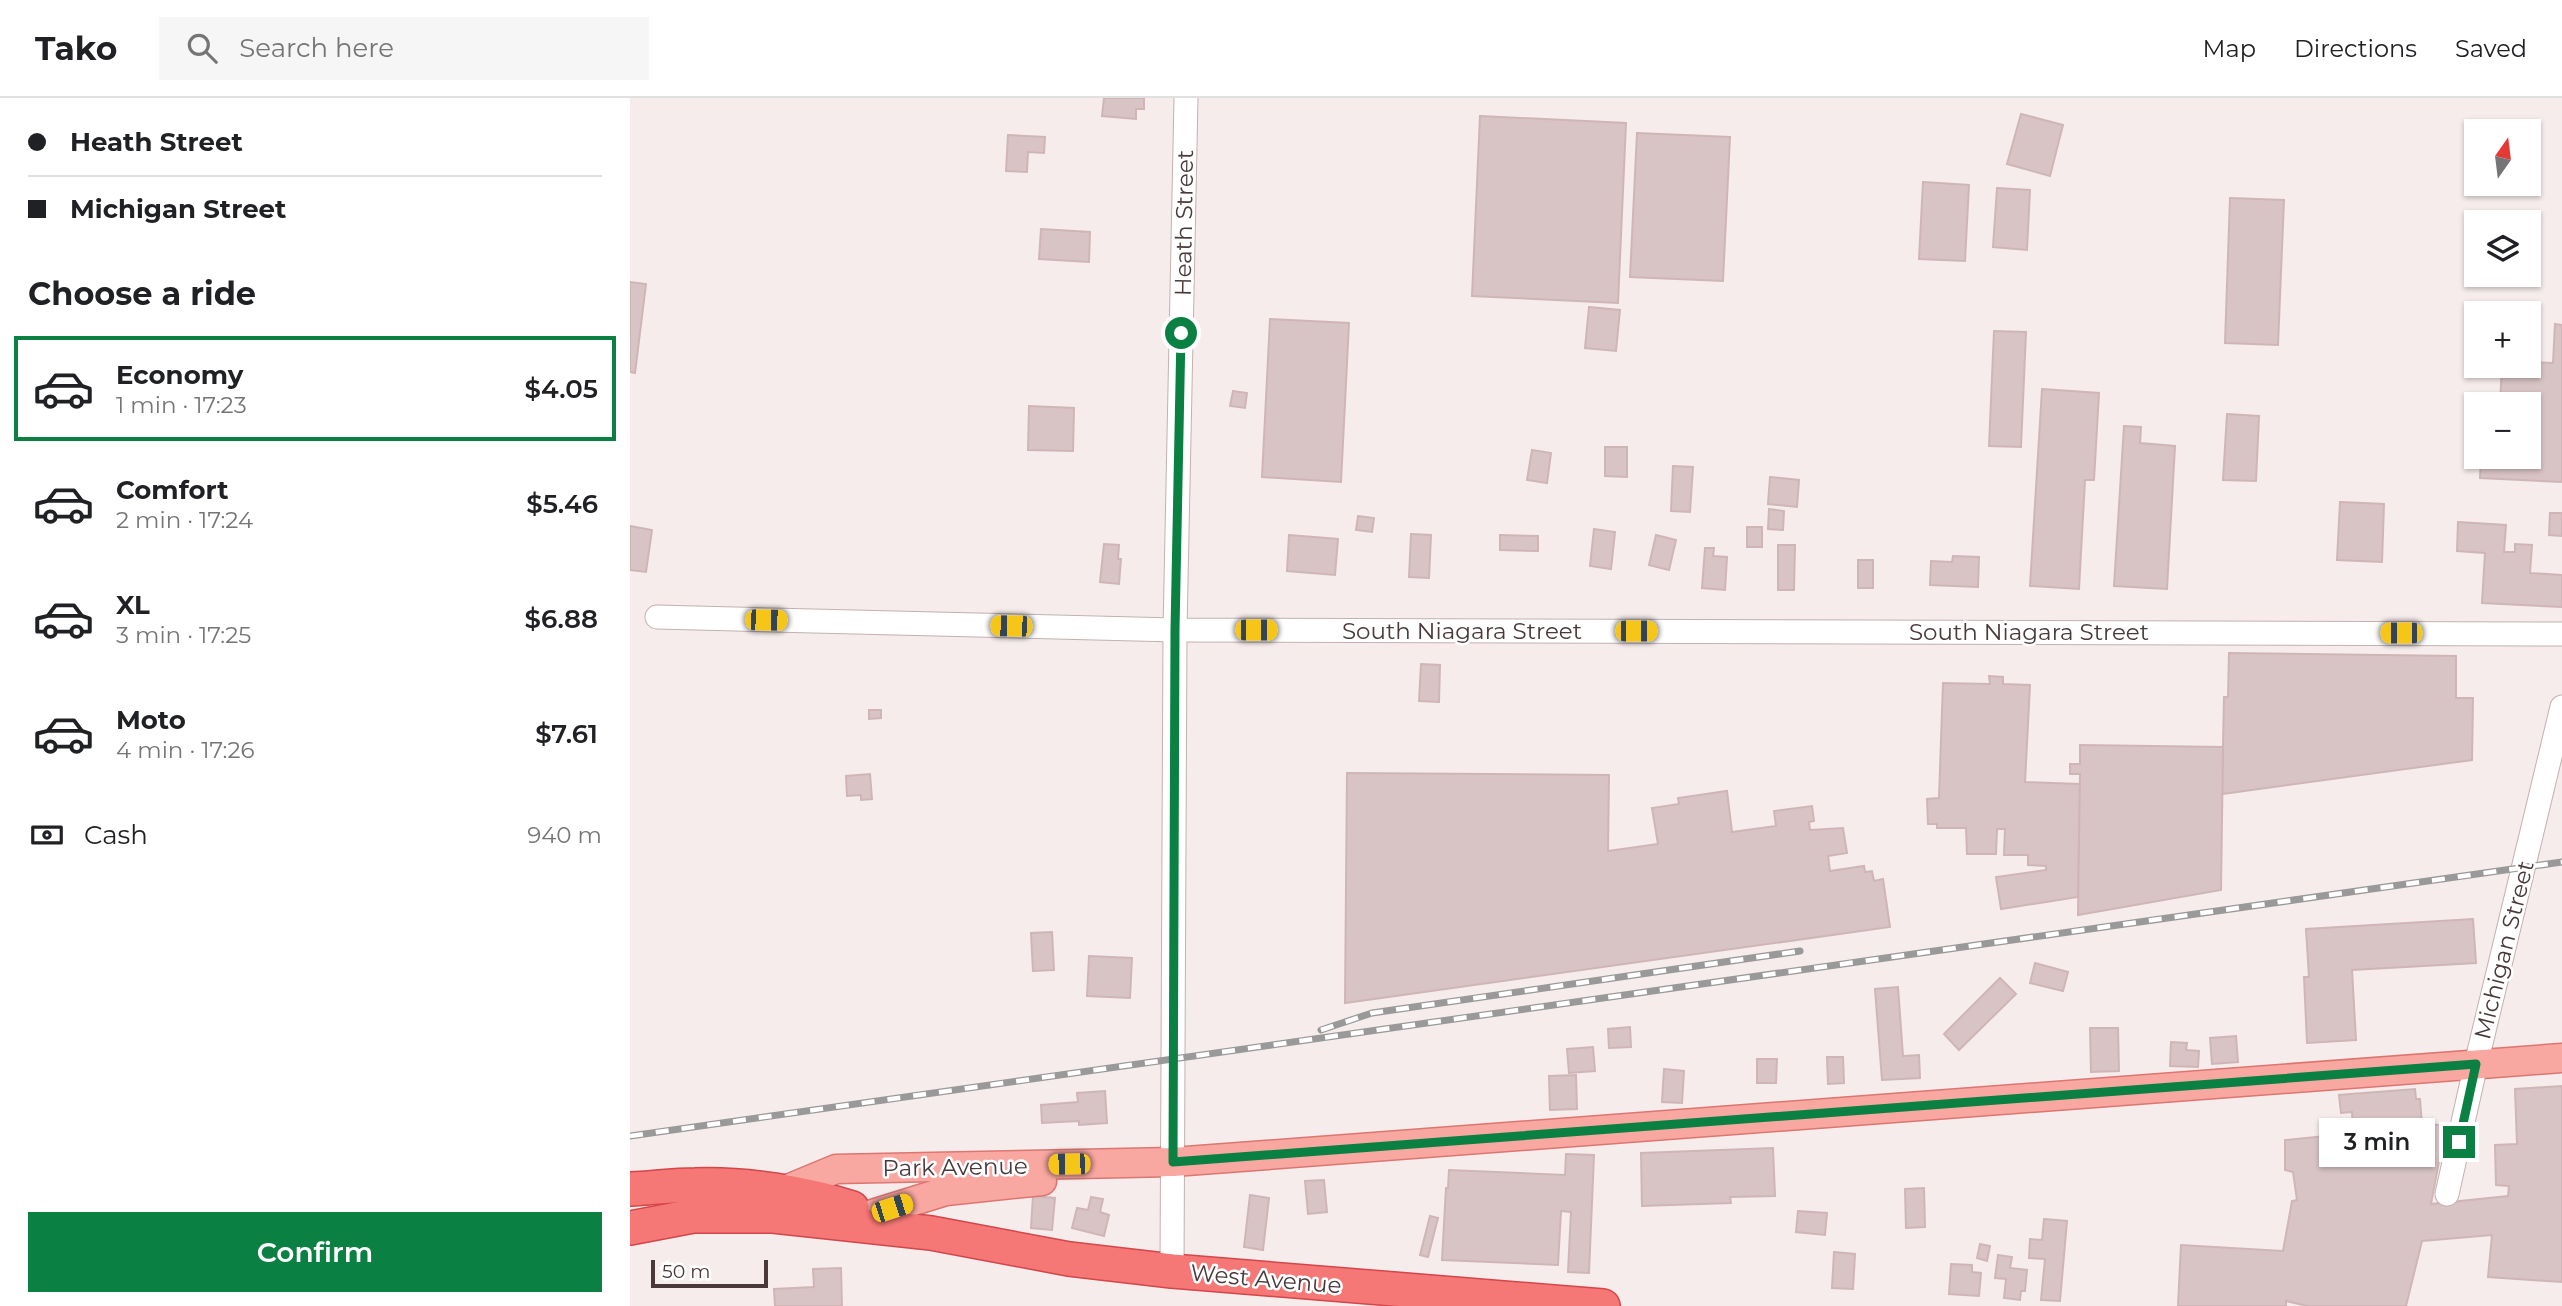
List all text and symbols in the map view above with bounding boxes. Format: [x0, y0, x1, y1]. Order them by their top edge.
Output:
search box [159, 17, 649, 80]
text: Tako [35, 28, 117, 68]
icon: search [183, 29, 221, 67]
text: Search here [239, 32, 394, 64]
text: Map [2203, 34, 2256, 63]
text: Directions [2294, 34, 2417, 63]
text: Saved [2455, 34, 2527, 63]
north arrow [2464, 119, 2541, 196]
map controls [2464, 119, 2541, 469]
text: Heath Street [70, 126, 243, 158]
street label: Heath Street [1169, 150, 1199, 296]
text: Michigan Street [70, 193, 286, 225]
button: layers [2464, 210, 2541, 287]
text: Choose a ride [28, 274, 256, 313]
button: + [2464, 301, 2541, 378]
route start [1165, 317, 1197, 349]
icon: car [32, 357, 95, 420]
text: Economy [116, 359, 243, 391]
text: $4.05 [525, 373, 598, 405]
text: 1 min · 17:23 [116, 391, 247, 419]
button: − [2464, 392, 2541, 469]
icon: car [32, 472, 95, 535]
text: Comfort [116, 474, 228, 506]
text: $5.46 [526, 488, 598, 520]
text: 2 min · 17:24 [116, 506, 253, 534]
icon: car [32, 587, 95, 650]
text: XL [116, 589, 150, 621]
text: $6.88 [525, 603, 598, 635]
car [745, 609, 788, 631]
car [990, 615, 1033, 637]
street label: South Niagara Street [1342, 617, 1582, 645]
street label: South Niagara Street [1909, 618, 2149, 646]
car [1236, 620, 1278, 641]
text: 3 min · 17:25 [116, 621, 251, 649]
car [1616, 621, 1658, 642]
car [2381, 623, 2423, 644]
icon: car [32, 702, 95, 765]
text: Moto [116, 704, 186, 736]
text: $7.61 [535, 718, 598, 750]
text: 4 min · 17:26 [116, 736, 255, 764]
icon: cash [28, 816, 66, 854]
text: Cash [84, 819, 148, 851]
text: 940 m [527, 821, 602, 849]
street label: Michigan Street [2468, 858, 2540, 1042]
callout: 3 min [2319, 1118, 2434, 1166]
route end [2443, 1126, 2475, 1158]
text: 3 min [2344, 1128, 2410, 1156]
street label: Park Avenue [882, 1152, 1028, 1182]
car [1048, 1153, 1091, 1175]
car [869, 1192, 916, 1224]
button: Confirm [28, 1212, 602, 1292]
scale bar [651, 1257, 768, 1289]
street label: West Avenue [1189, 1258, 1343, 1300]
text: 50 m [662, 1260, 710, 1283]

